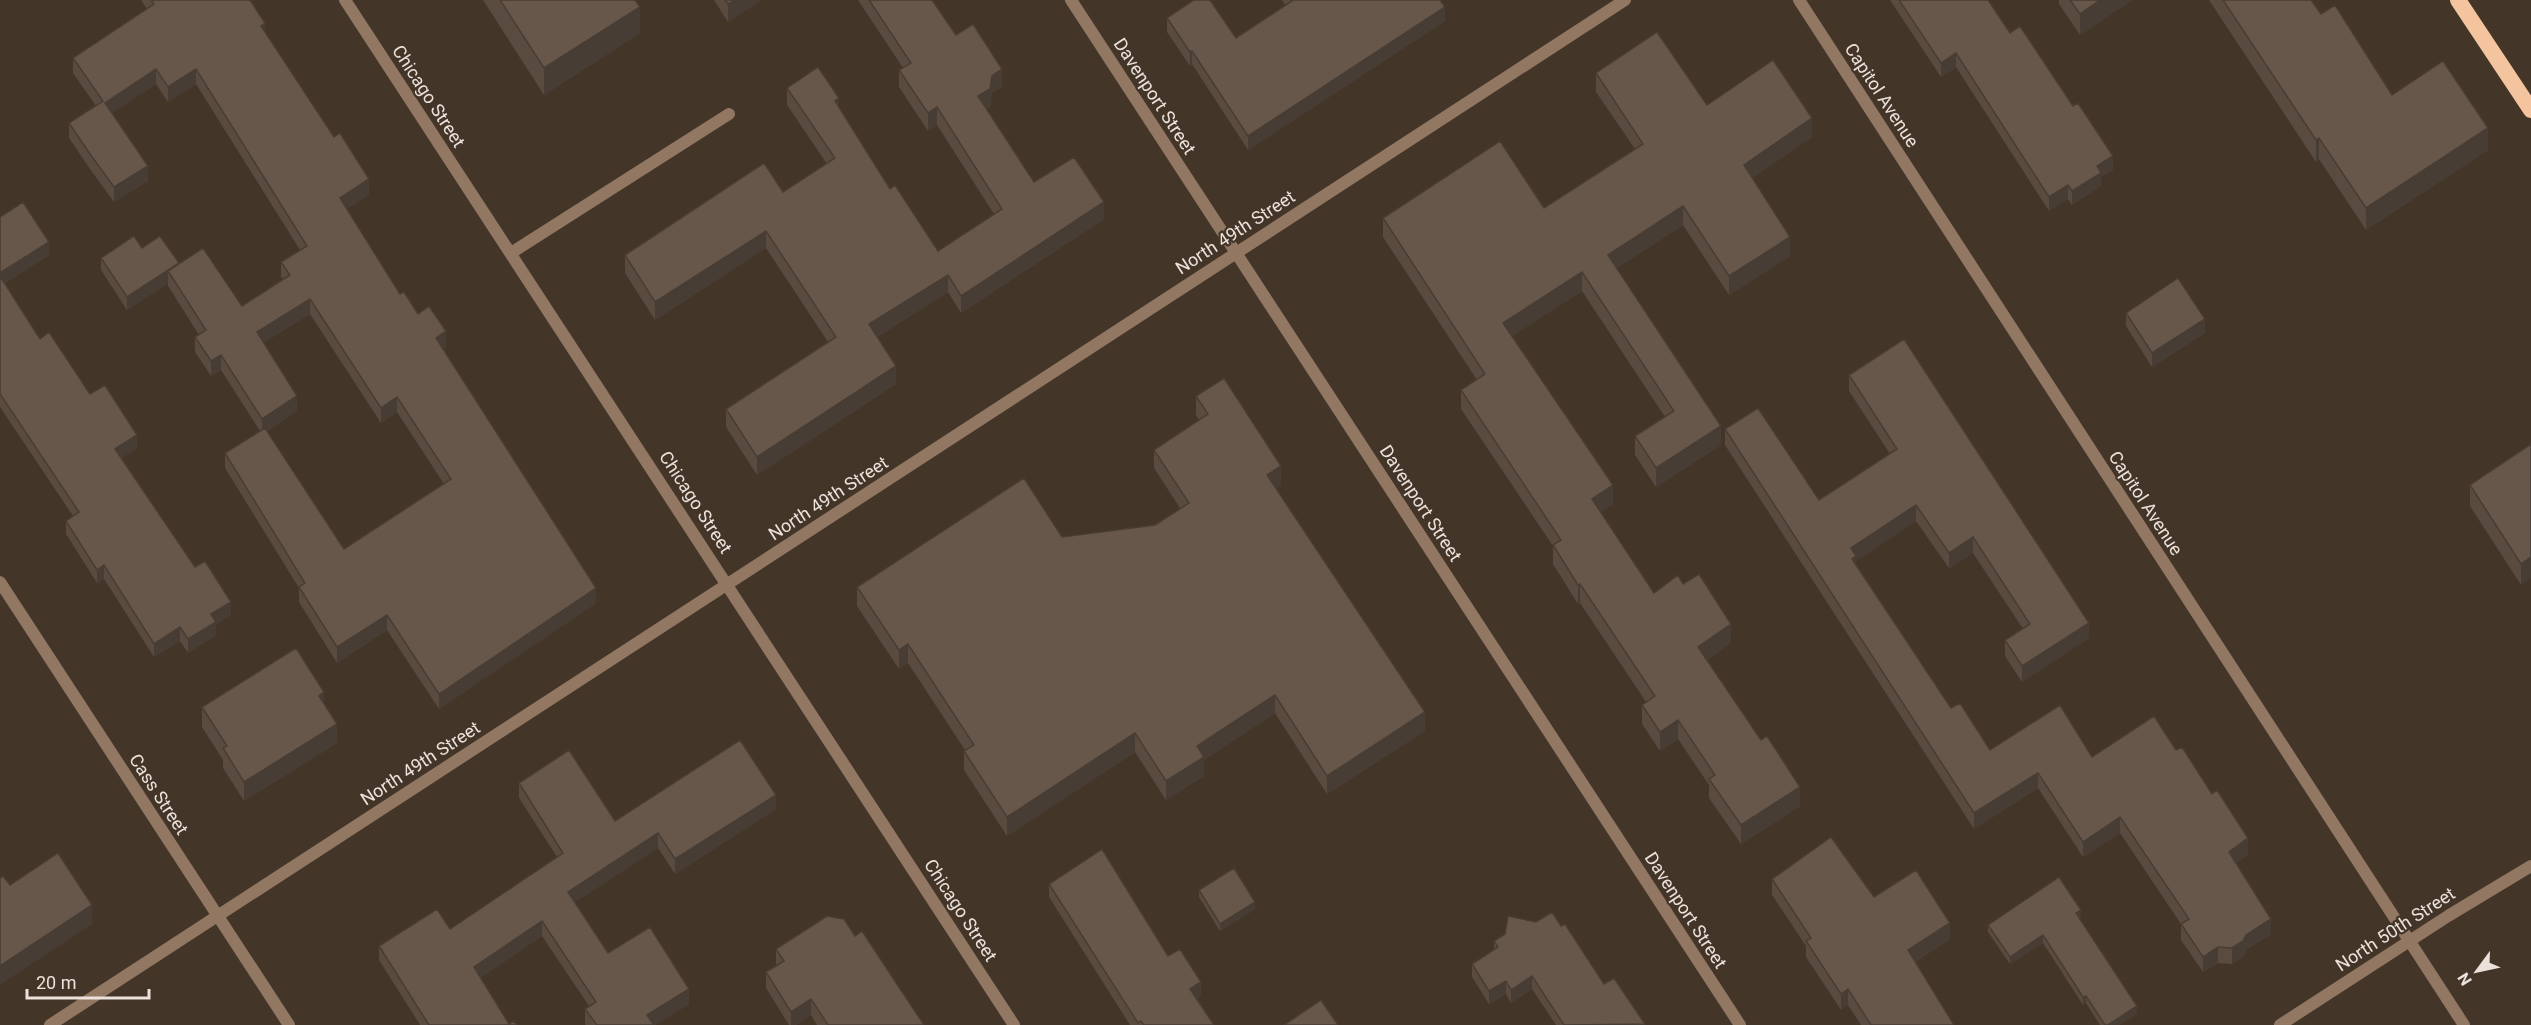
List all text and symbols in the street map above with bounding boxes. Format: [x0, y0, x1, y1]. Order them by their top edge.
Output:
street label: Davenport Street [1110, 34, 1200, 158]
street label: Capitol Avenue [1841, 39, 1923, 151]
street label: Chicago Street [388, 41, 470, 151]
street label: North 49th Street [1171, 186, 1299, 278]
street label: Davenport Street [1376, 441, 1466, 565]
street label: Chicago Street [655, 447, 737, 557]
street label: Capitol Avenue [2105, 447, 2187, 559]
street label: North 49th Street [764, 452, 892, 544]
street label: North 49th Street [356, 717, 484, 809]
street label: Cass Street [125, 750, 193, 838]
street label: Davenport Street [1641, 848, 1731, 972]
street label: Chicago Street [920, 855, 1002, 965]
street label: North 50th Street [2331, 883, 2459, 975]
north arrow [2447, 941, 2507, 1001]
scale bar [27, 962, 148, 1000]
text: N [2454, 969, 2476, 989]
text: 20 m [36, 972, 76, 993]

